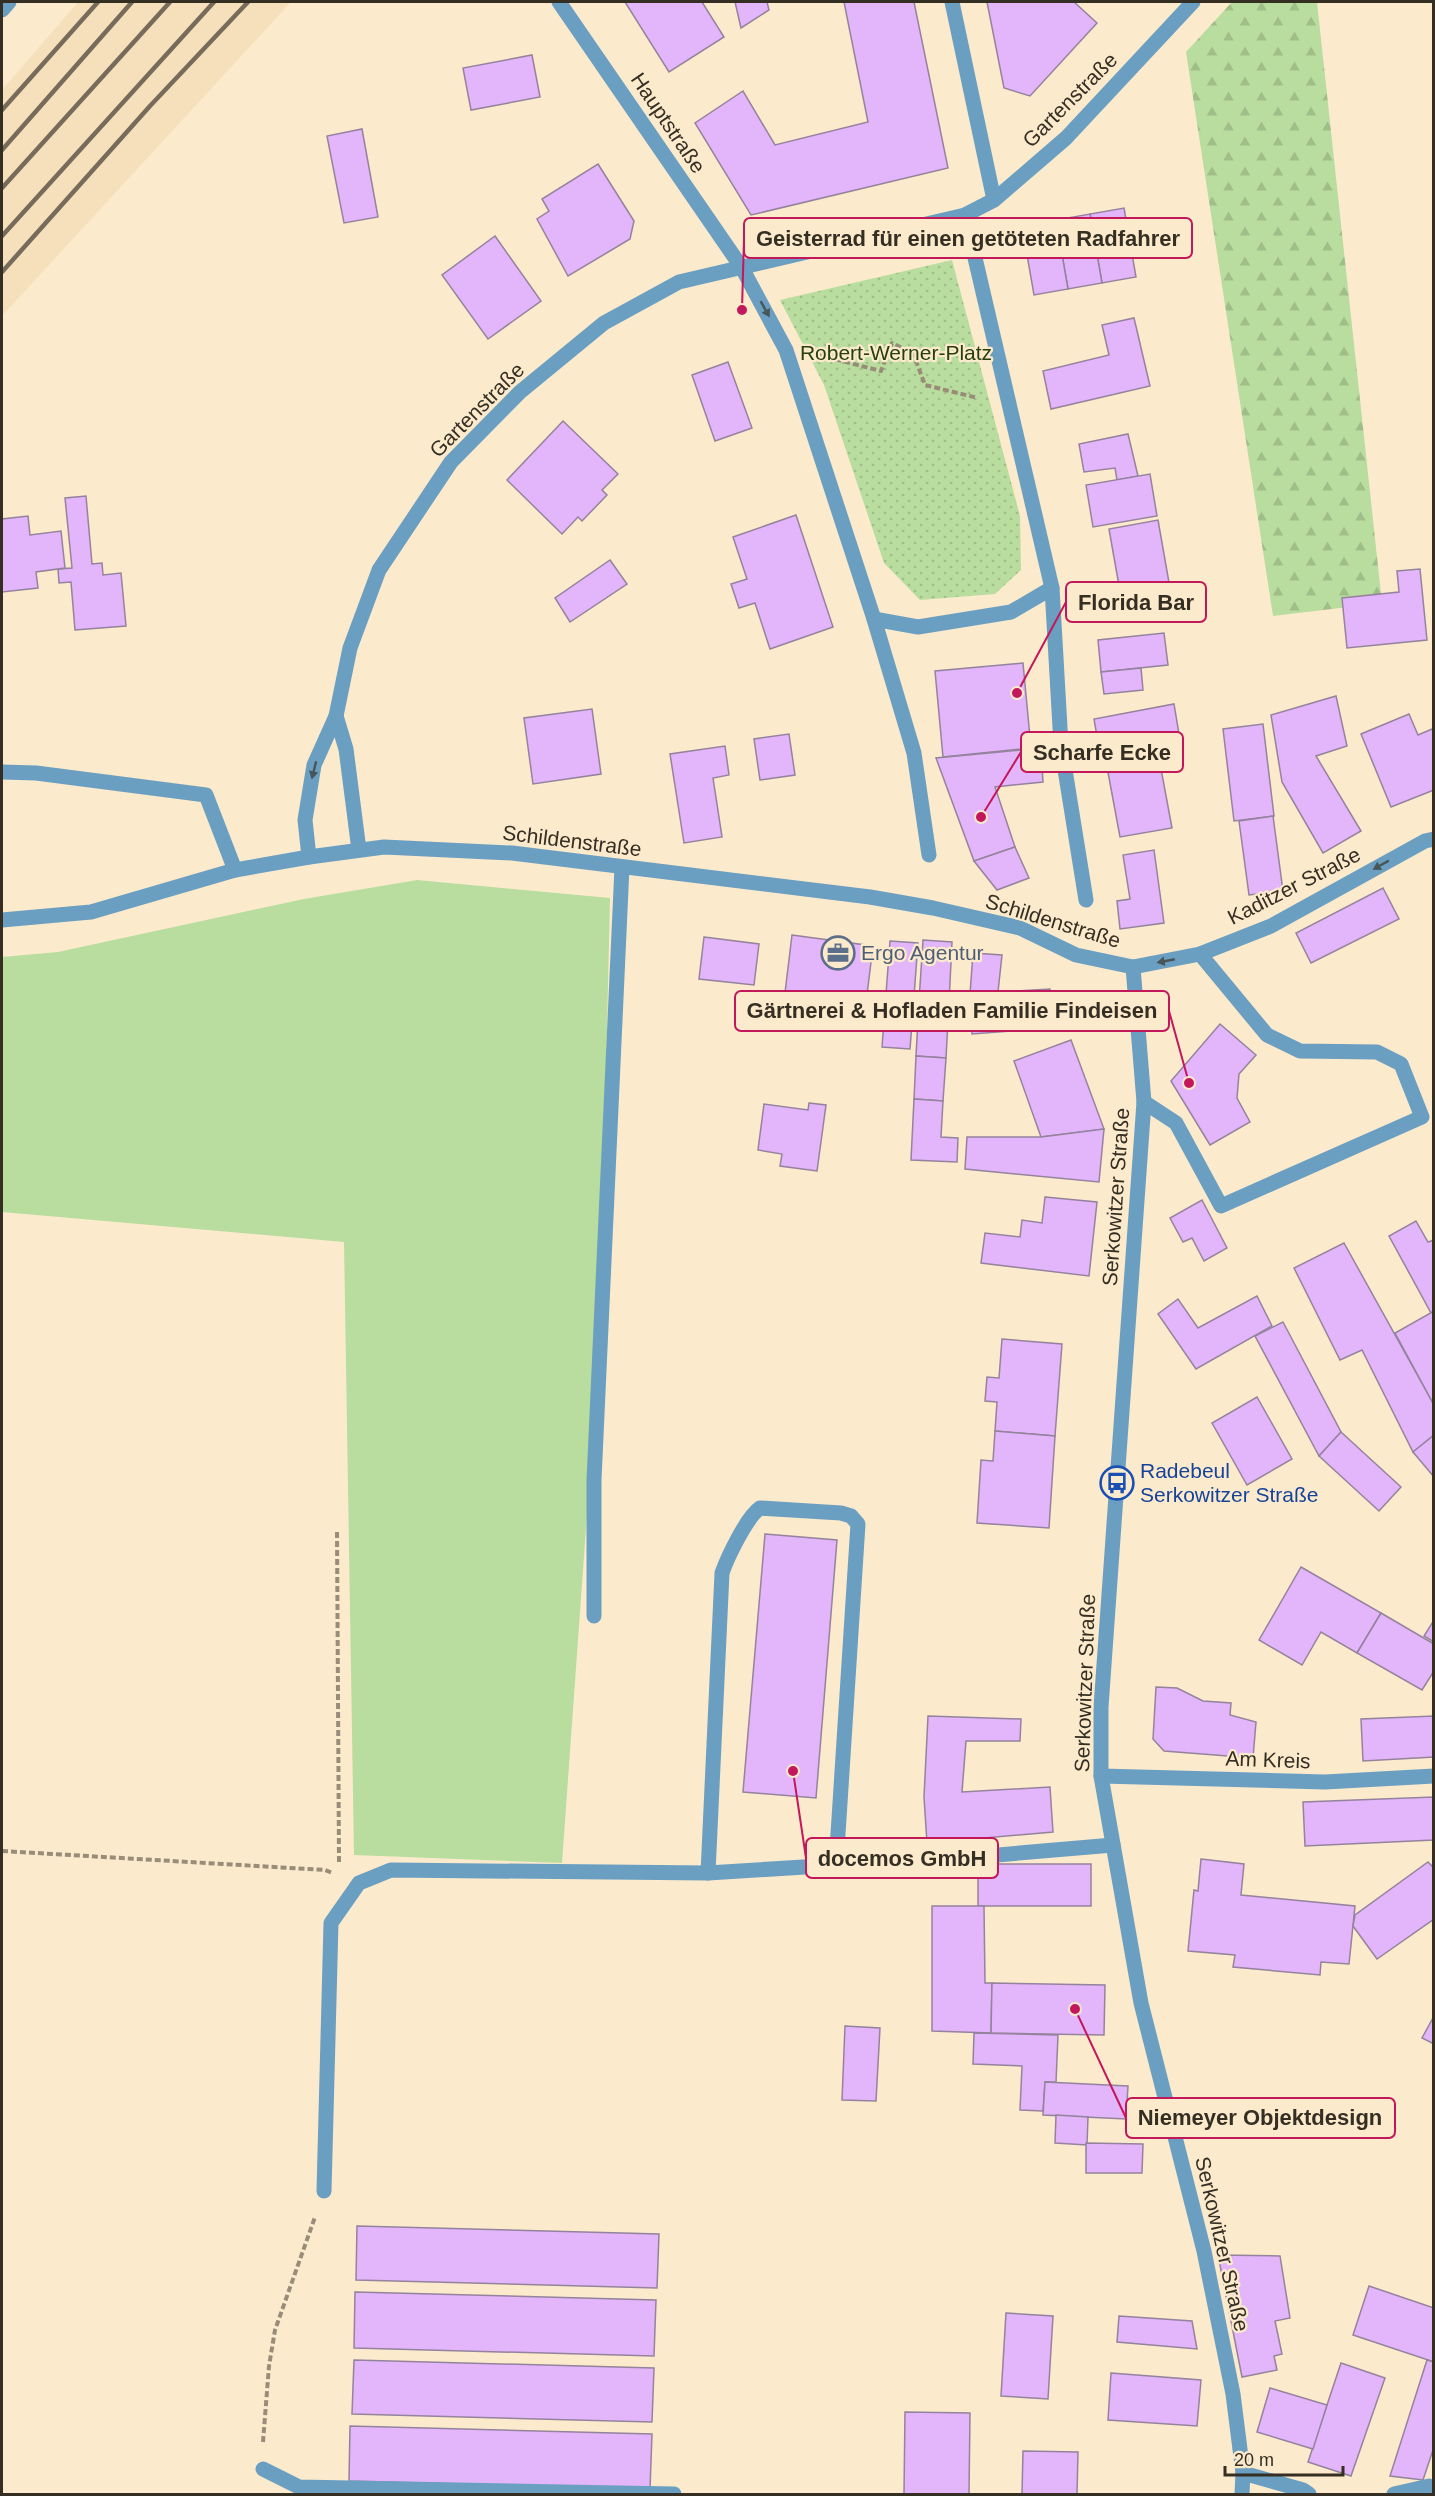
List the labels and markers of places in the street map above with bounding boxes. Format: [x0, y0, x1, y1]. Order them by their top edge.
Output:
callout: Geisterrad für einen getöteten Radfahrer [744, 218, 1192, 258]
callout: Florida Bar [1066, 582, 1206, 622]
callout: Scharfe Ecke [1021, 732, 1183, 772]
office icon: Ergo Agentur [820, 935, 856, 971]
place label: Ergo Agentur [861, 941, 984, 964]
callout: Gärtnerei & Hofladen Familie Findeisen [735, 991, 1169, 1031]
place label: Radebeul Serkowitzer Straße [1140, 1459, 1319, 1506]
bus stop icon: Radebeul Serkowitzer Straße [1099, 1465, 1135, 1501]
callout: docemos GmbH [806, 1838, 998, 1878]
callout: Niemeyer Objektdesign [1126, 2098, 1395, 2138]

